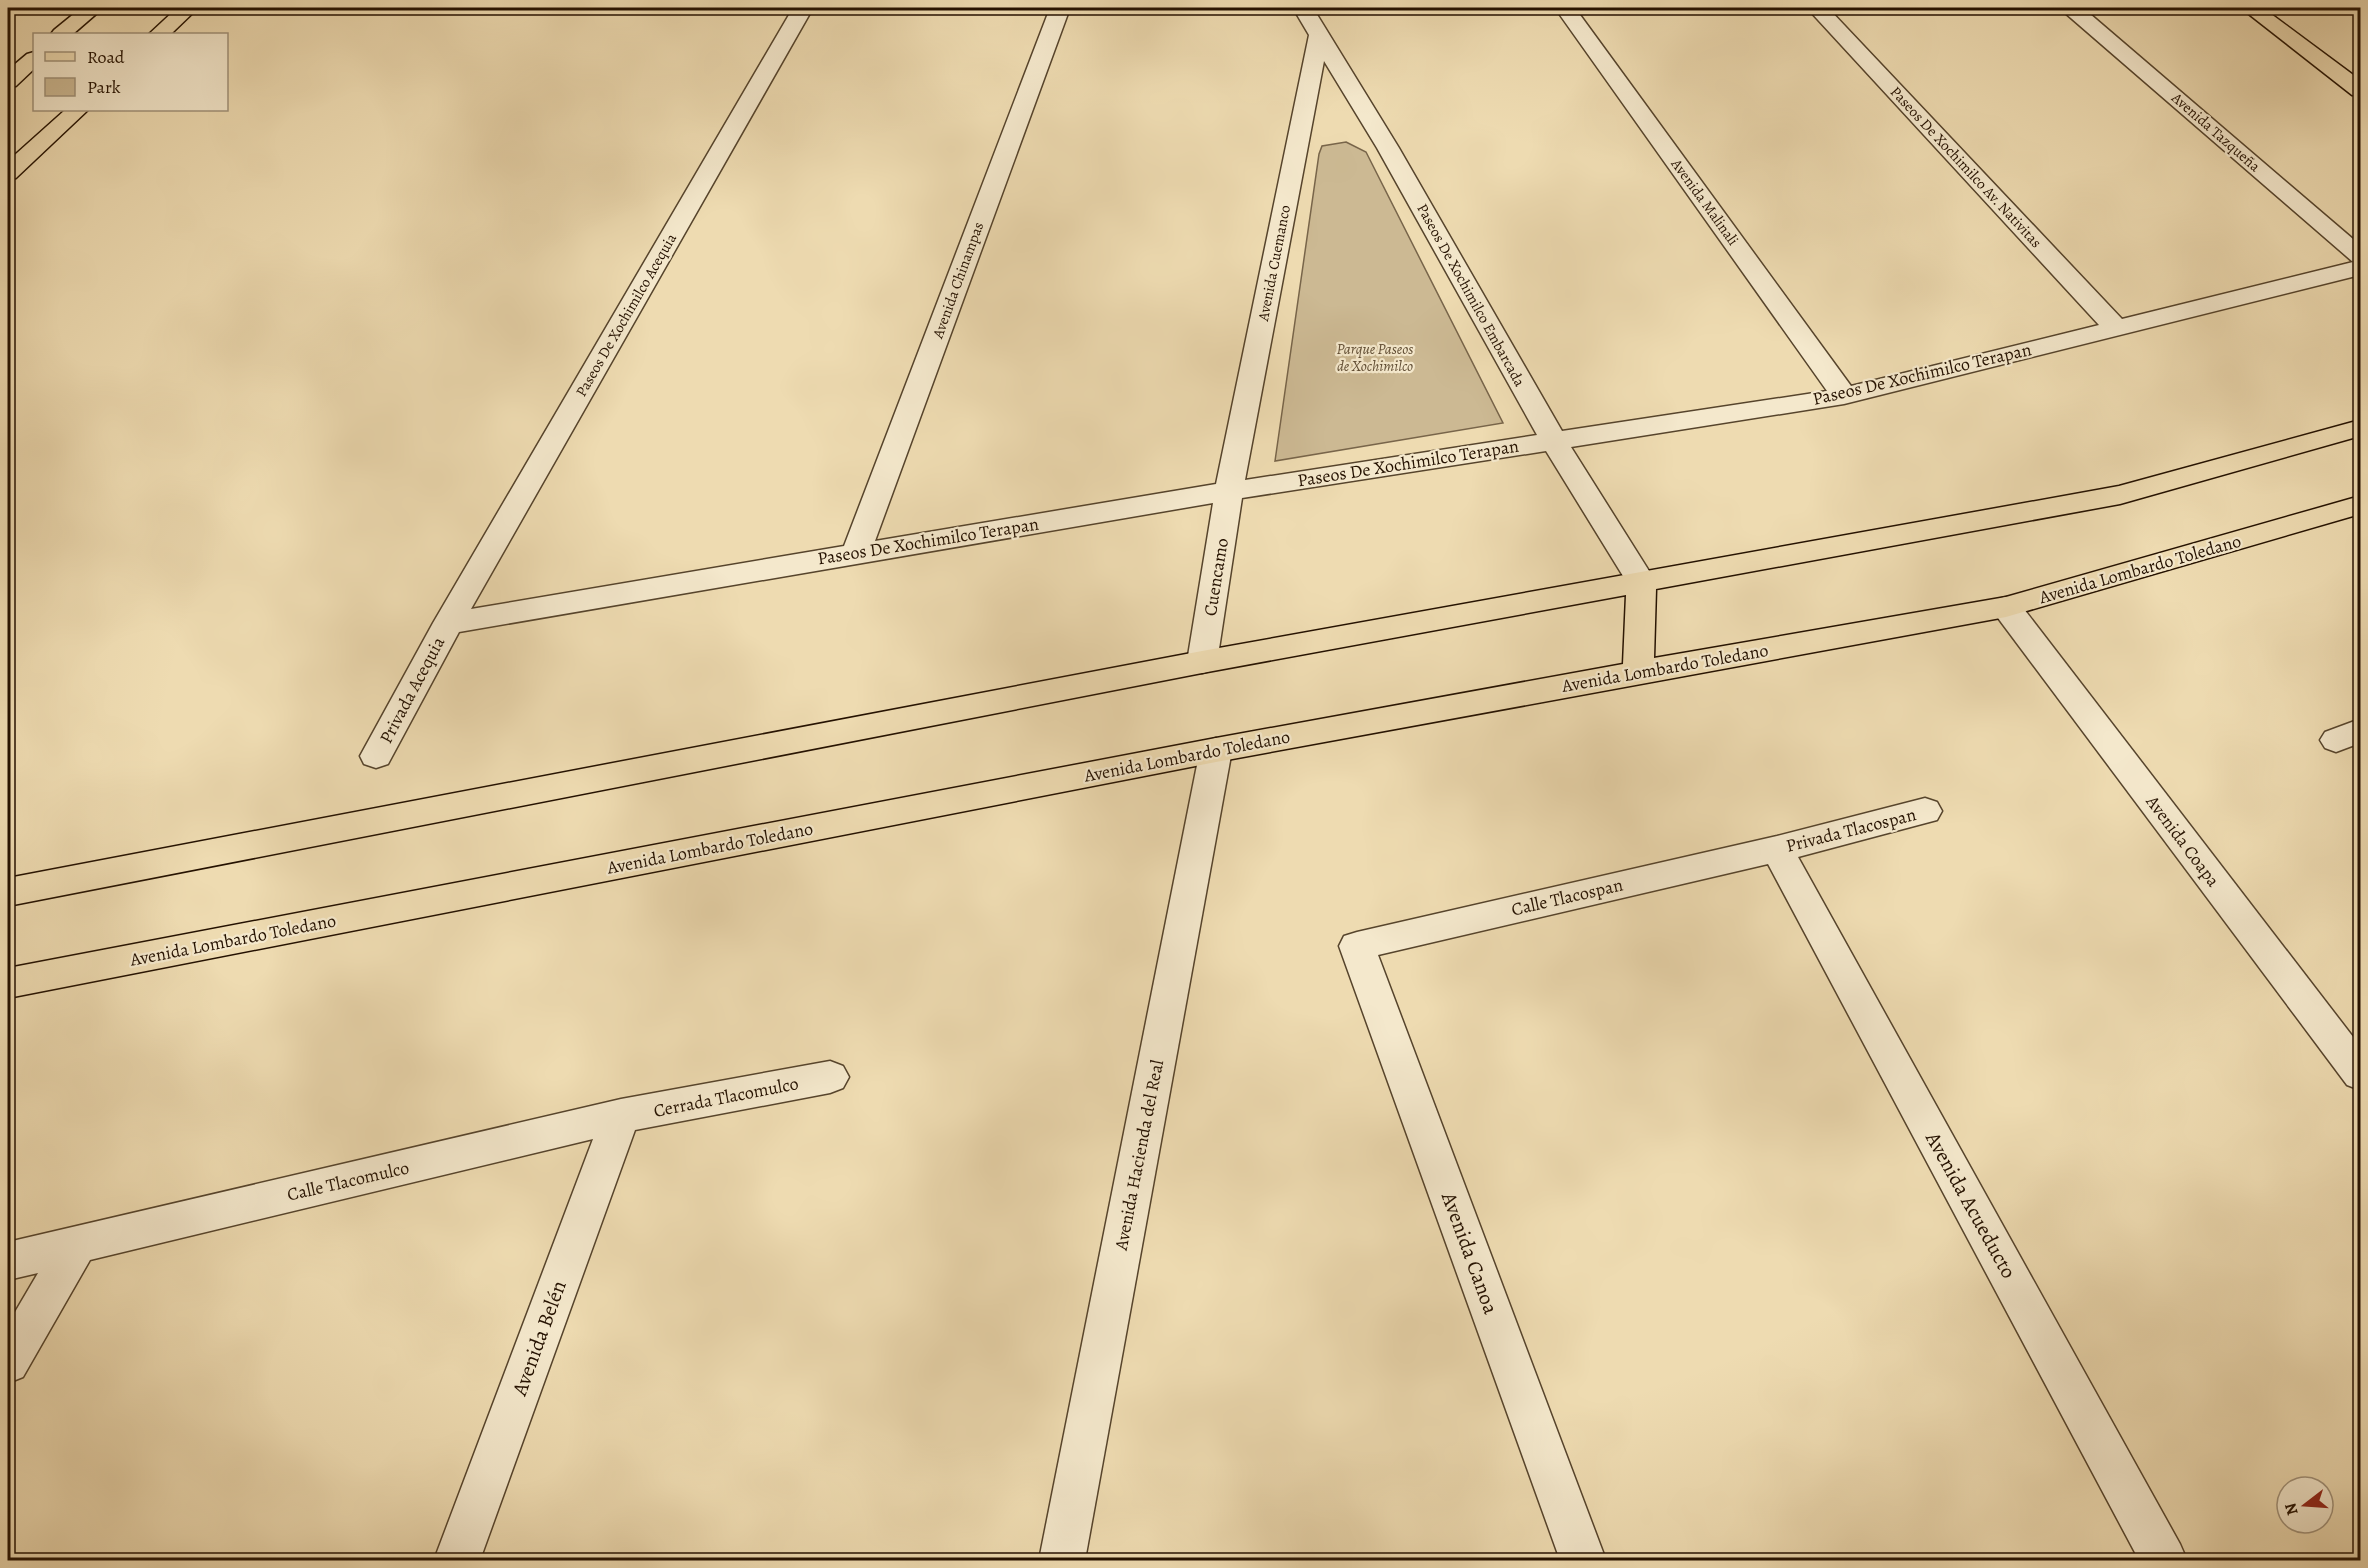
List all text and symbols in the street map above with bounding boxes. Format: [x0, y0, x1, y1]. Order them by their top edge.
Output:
legend [33, 33, 228, 111]
text: Road [87, 45, 125, 69]
text: Park [87, 75, 121, 99]
street label: Paseos De Xochimilco Av. Nativitas [1886, 82, 2046, 252]
street label: Avenida Tazqueña [2167, 87, 2265, 176]
street label: Avenida Malinali [1666, 154, 1743, 249]
street label: Paseos De Xochimilco Embarcada [1412, 200, 1530, 390]
street label: Avenida Cuemanco [1253, 203, 1295, 324]
street label: Avenida Chinampas [927, 219, 988, 342]
street label: Paseos De Xochimilco Acequia [571, 230, 681, 400]
street label: Paseos De Xochimilco Terapan [1810, 337, 2034, 411]
park label: Parque Paseos de Xochimilco [1337, 339, 1413, 376]
street label: Paseos De Xochimilco Terapan [1296, 434, 1521, 492]
street label: Paseos De Xochimilco Terapan [816, 512, 1041, 570]
street label: Avenida Lombardo Toledano [2035, 529, 2244, 610]
street label: Cuencamo [1198, 536, 1234, 618]
street label: Privada Acequia [374, 632, 450, 748]
street label: Avenida Lombardo Toledano [1559, 638, 1770, 698]
street label: Avenida Lombardo Toledano [1081, 724, 1292, 788]
street label: Avenida Coapa [2140, 790, 2226, 892]
street label: Privada Tlacospan [1783, 802, 1919, 858]
street label: Avenida Lombardo Toledano [604, 816, 815, 880]
street label: Calle Tlacospan [1509, 872, 1625, 921]
street label: Avenida Lombardo Toledano [127, 908, 338, 972]
street label: Avenida Hacienda del Real [1109, 1057, 1169, 1253]
street label: Cerrada Tlacomulco [652, 1071, 800, 1123]
street label: Avenida Acueducto [1919, 1126, 2023, 1283]
street label: Calle Tlacomulco [285, 1155, 411, 1207]
street label: Avenida Canoa [1435, 1187, 1505, 1318]
street label: Avenida Belén [505, 1277, 573, 1400]
north arrow [2275, 1475, 2335, 1535]
text: N [2279, 1500, 2304, 1518]

